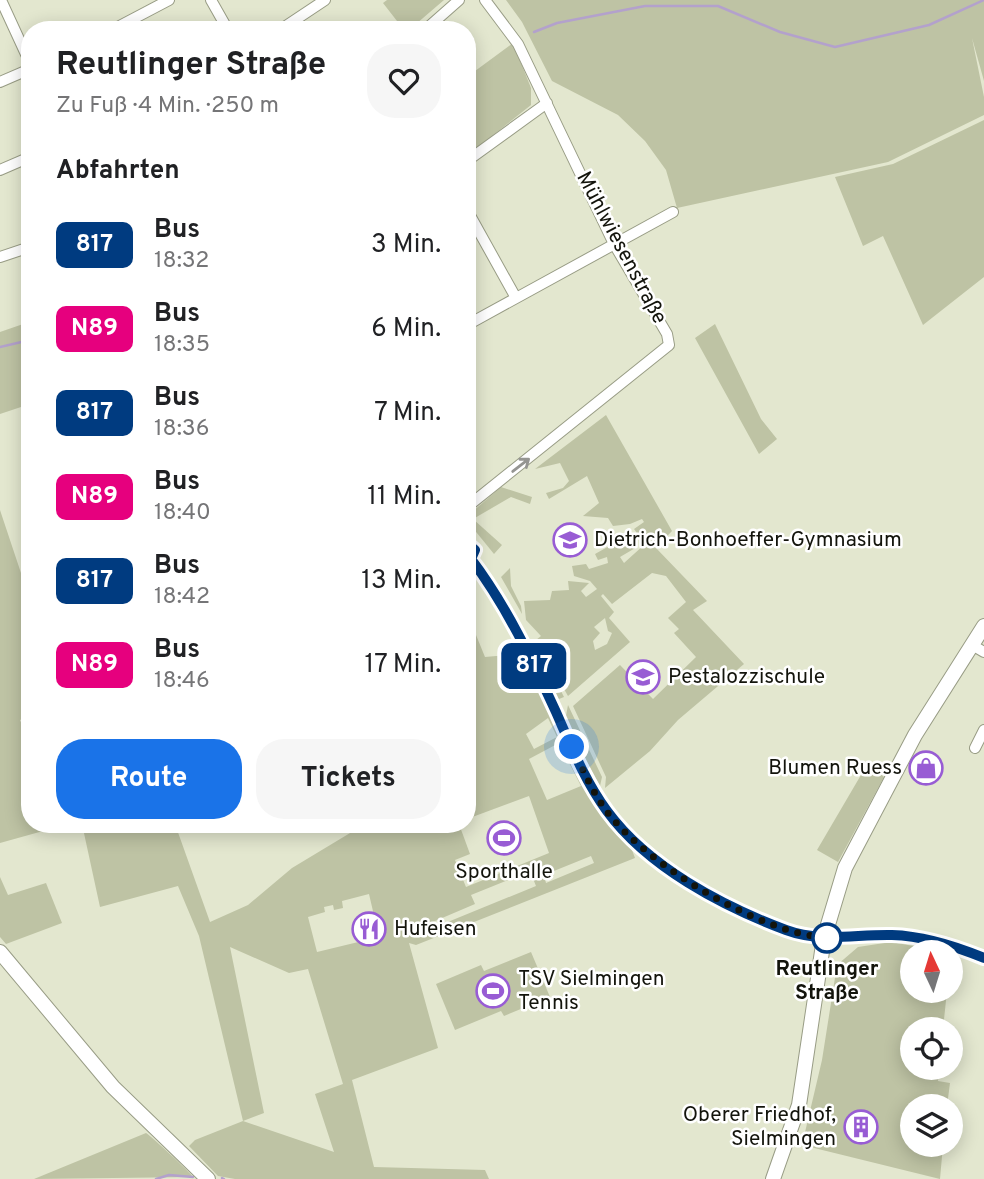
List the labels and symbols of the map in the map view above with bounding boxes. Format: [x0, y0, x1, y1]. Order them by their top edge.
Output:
street label: Mühlwiesenstraße [569, 167, 673, 329]
one-way arrow [511, 457, 530, 472]
school or university icon: Dietrich-Bonhoeffer-Gymnasium [551, 521, 589, 559]
place label: Dietrich-Bonhoeffer-Gymnasium [594, 527, 902, 554]
line badge: 817 [494, 643, 574, 689]
school or university icon: Pestalozzischule [624, 658, 662, 696]
place label: Pestalozzischule [668, 664, 825, 691]
your location [554, 729, 589, 764]
shop icon: Blumen Ruess [907, 749, 945, 787]
place label: Blumen Ruess [768, 755, 902, 782]
sports icon: Sporthalle [485, 819, 523, 857]
place label: Sporthalle [455, 859, 553, 886]
restaurant icon: Hufeisen [350, 910, 388, 948]
place label: Hufeisen [394, 916, 477, 943]
marker: Reutlinger Straße [812, 923, 842, 953]
north arrow [900, 940, 962, 1003]
place label: Reutlinger Straße [776, 956, 879, 1007]
place label: TSV Sielmingen Tennis [518, 966, 665, 1017]
sports icon: TSV Sielmingen Tennis [474, 972, 512, 1010]
place label: Oberer Friedhof, Sielmingen [683, 1102, 836, 1153]
building icon: Oberer Friedhof, Sielmingen [842, 1108, 880, 1146]

